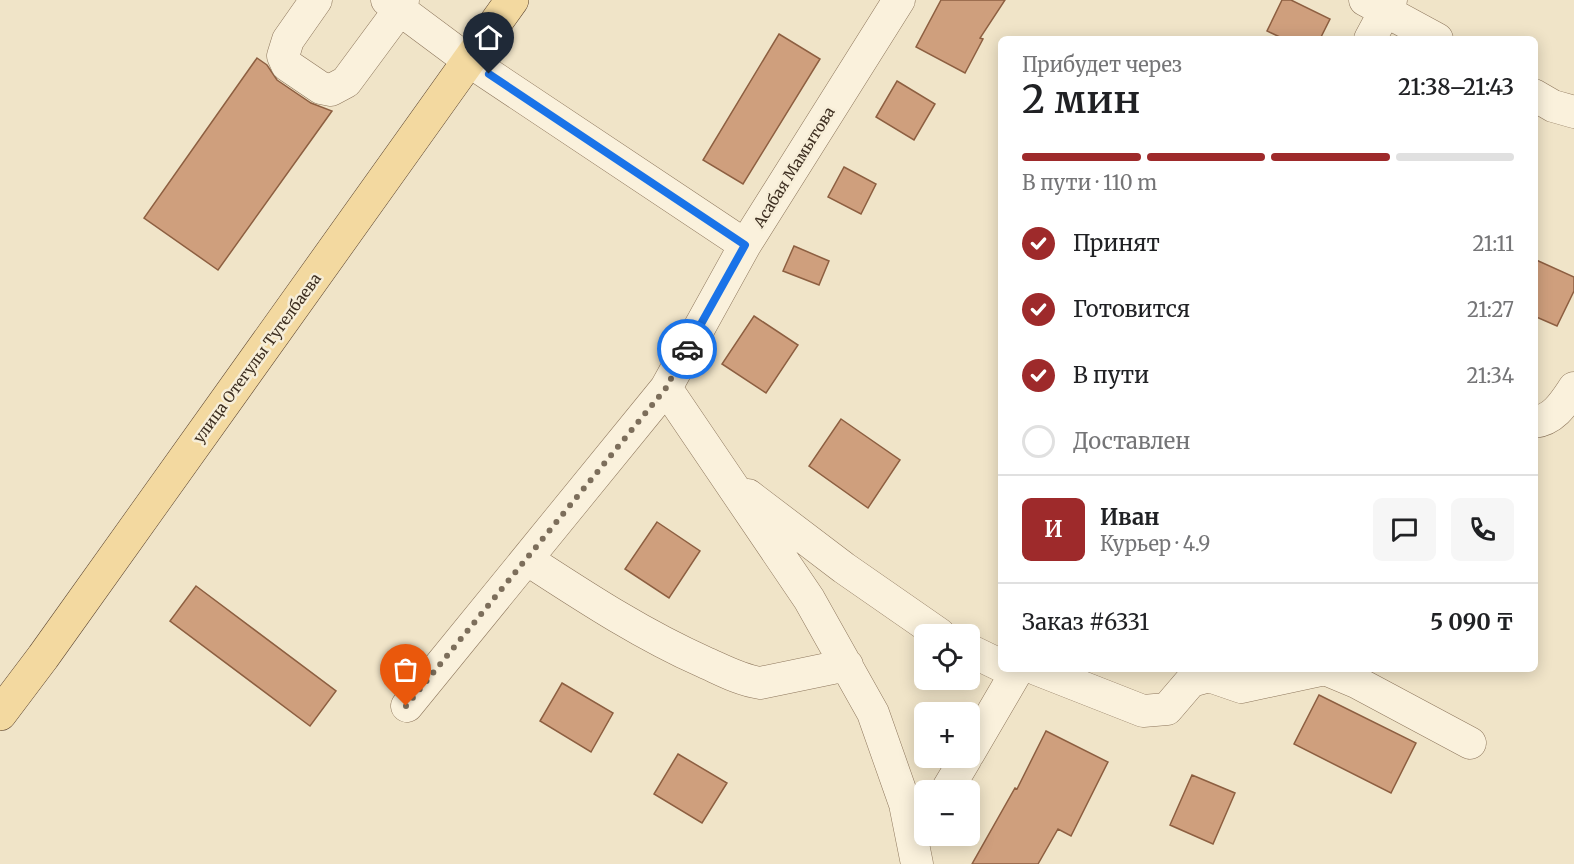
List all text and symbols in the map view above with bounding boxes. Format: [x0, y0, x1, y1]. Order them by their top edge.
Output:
pin [463, 12, 514, 74]
icon: home [472, 21, 505, 54]
text: Прибудет через [1022, 52, 1182, 77]
text: 21:38–21:43 [1398, 73, 1514, 101]
text: 2 мин [1022, 75, 1140, 124]
street label: Асабая Мамытова [749, 103, 839, 232]
text: В пути · 110 m [1022, 170, 1157, 195]
icon: check [1022, 227, 1055, 260]
text: Принят [1073, 229, 1160, 257]
text: 21:11 [1473, 231, 1514, 256]
street label: улица Отегулы Тугелбаева [189, 269, 325, 447]
icon: check [1022, 293, 1055, 326]
text: Готовится [1073, 295, 1190, 323]
text: 21:27 [1467, 297, 1514, 322]
courier [657, 319, 717, 379]
icon: car [671, 333, 704, 366]
icon: check [1022, 359, 1055, 392]
text: В пути [1073, 361, 1149, 389]
text: 21:34 [1466, 363, 1514, 388]
text: Доставлен [1073, 427, 1190, 455]
button: chat [1373, 498, 1436, 561]
button: phone [1451, 498, 1514, 561]
text: Иван [1100, 503, 1160, 531]
text: И [1044, 515, 1063, 543]
text: Курьер · 4.9 [1100, 531, 1210, 556]
text: Заказ #6331 [1022, 608, 1149, 636]
text: 5 090 ₸ [1430, 608, 1514, 636]
map controls [914, 624, 980, 846]
button: locate [914, 624, 980, 690]
pin [380, 644, 431, 706]
icon: bag [389, 653, 422, 686]
button: + [914, 702, 980, 768]
button: − [914, 780, 980, 846]

